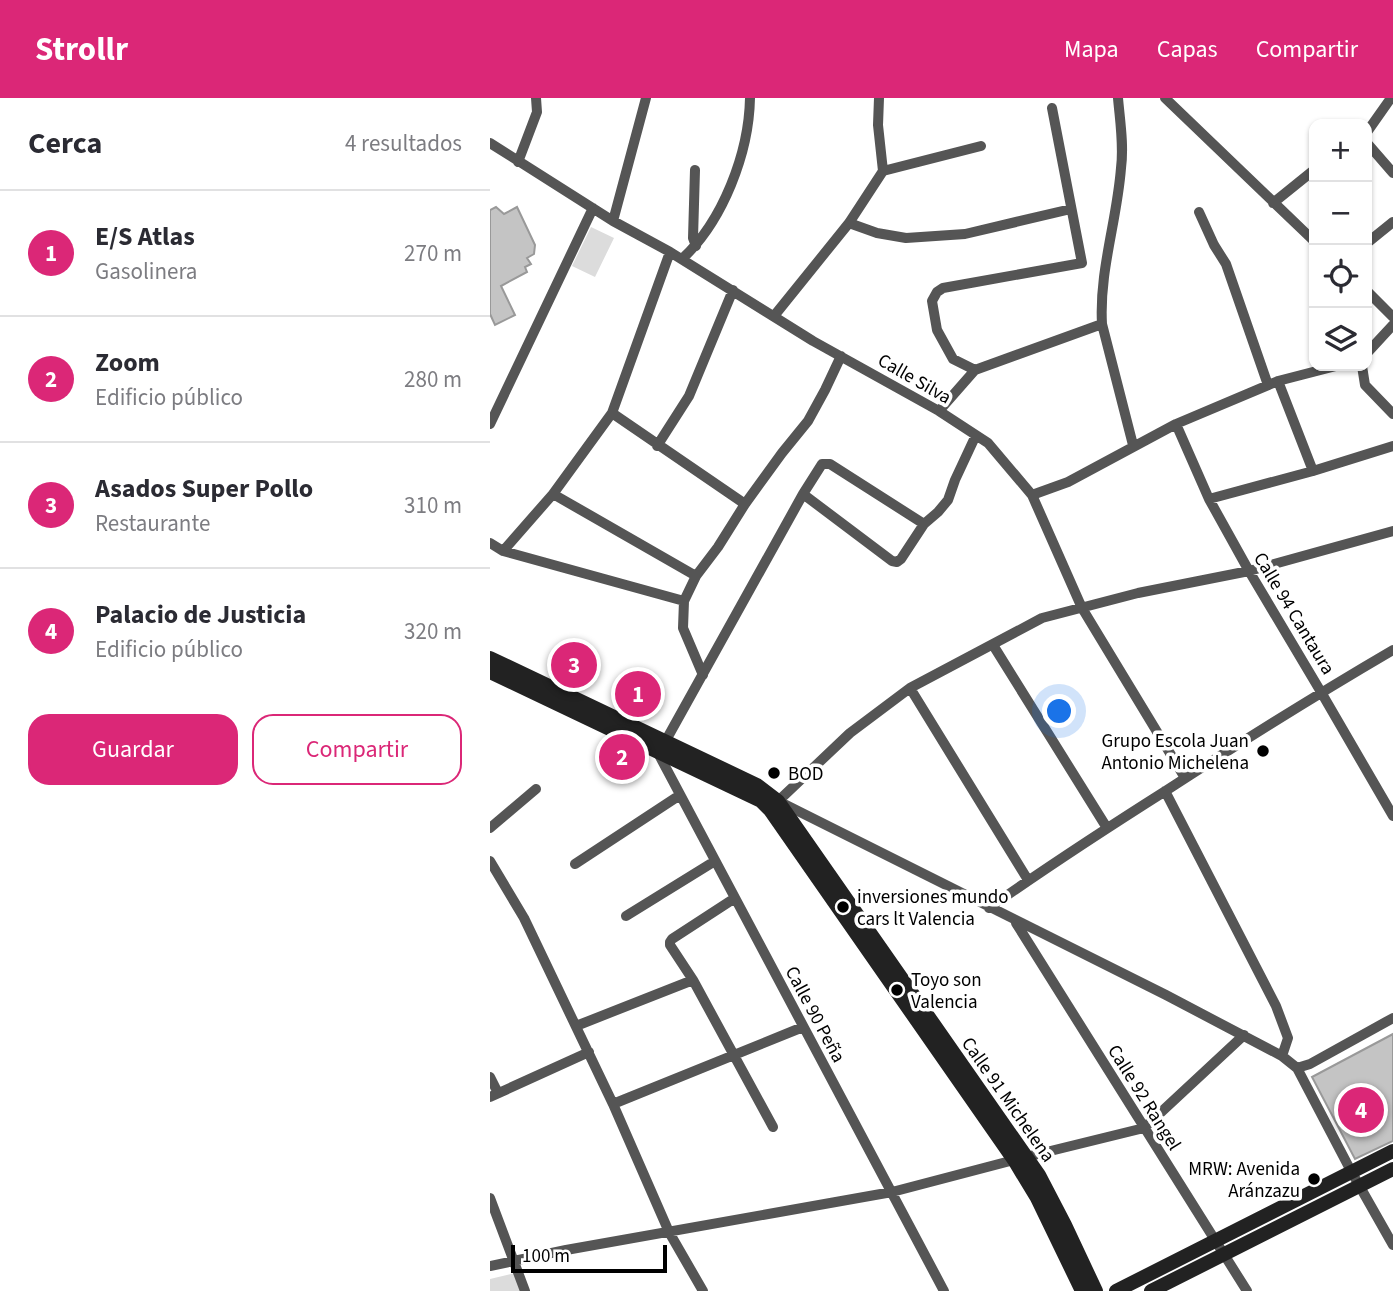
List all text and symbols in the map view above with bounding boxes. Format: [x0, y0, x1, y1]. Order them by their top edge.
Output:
text: Strollr [35, 26, 128, 73]
text: Mapa [1064, 32, 1119, 67]
text: Capas [1157, 32, 1218, 67]
text: Compartir [1256, 32, 1358, 67]
map controls [1309, 119, 1372, 371]
button: + [1309, 119, 1372, 182]
text: Cerca [28, 122, 102, 165]
text: 4 resultados [345, 127, 462, 160]
button: − [1309, 182, 1372, 245]
text: E/S Atlas [95, 218, 195, 255]
text: 1 [45, 237, 57, 270]
text: 270 m [404, 237, 462, 270]
button: locate [1309, 245, 1372, 308]
text: Gasolinera [95, 255, 197, 288]
button: layers [1309, 308, 1372, 371]
text: Zoom [95, 344, 160, 381]
street label: Calle Silva [872, 347, 956, 411]
text: 2 [45, 363, 57, 396]
text: 280 m [404, 363, 462, 396]
text: Edificio público [95, 381, 243, 414]
text: Asados Super Pollo [95, 470, 313, 507]
text: 3 [45, 489, 57, 522]
text: 310 m [404, 489, 462, 522]
text: Restaurante [95, 507, 210, 540]
street label: Calle 94 Cantaura [1246, 547, 1341, 680]
text: Palacio de Justicia [95, 596, 306, 633]
text: 4 [45, 615, 57, 648]
text: 320 m [404, 615, 462, 648]
text: Edificio público [95, 633, 243, 666]
pin: 3 [551, 639, 597, 691]
pin: 1 [615, 668, 661, 720]
your location [1042, 694, 1076, 728]
button: Guardar [28, 714, 238, 785]
button: Compartir [252, 714, 462, 785]
place label: Grupo Escola Juan Antonio Michelena [1102, 728, 1249, 777]
pin: 2 [599, 731, 645, 783]
marker: Grupo Escola Juan Antonio Michelena [1255, 743, 1271, 759]
place label: BOD [788, 761, 823, 788]
marker: BOD [766, 765, 782, 781]
place label: inversiones mundo cars lt Valencia [857, 884, 1009, 933]
marker: inversiones mundo cars lt Valencia [835, 899, 851, 915]
street label: Calle 90 Peña [778, 962, 851, 1068]
place label: Toyo son Valencia [911, 967, 982, 1016]
marker: Toyo son Valencia [889, 982, 905, 998]
street label: Calle 91 Michelena [955, 1032, 1061, 1168]
street label: Calle 92 Rangel [1100, 1040, 1187, 1156]
pin: 4 [1338, 1084, 1384, 1136]
place label: MRW: Avenida Aránzazu [1188, 1156, 1300, 1205]
marker: MRW: Avenida Aránzazu [1306, 1171, 1322, 1187]
scale bar [511, 1242, 667, 1274]
text: 100 m [522, 1243, 570, 1270]

